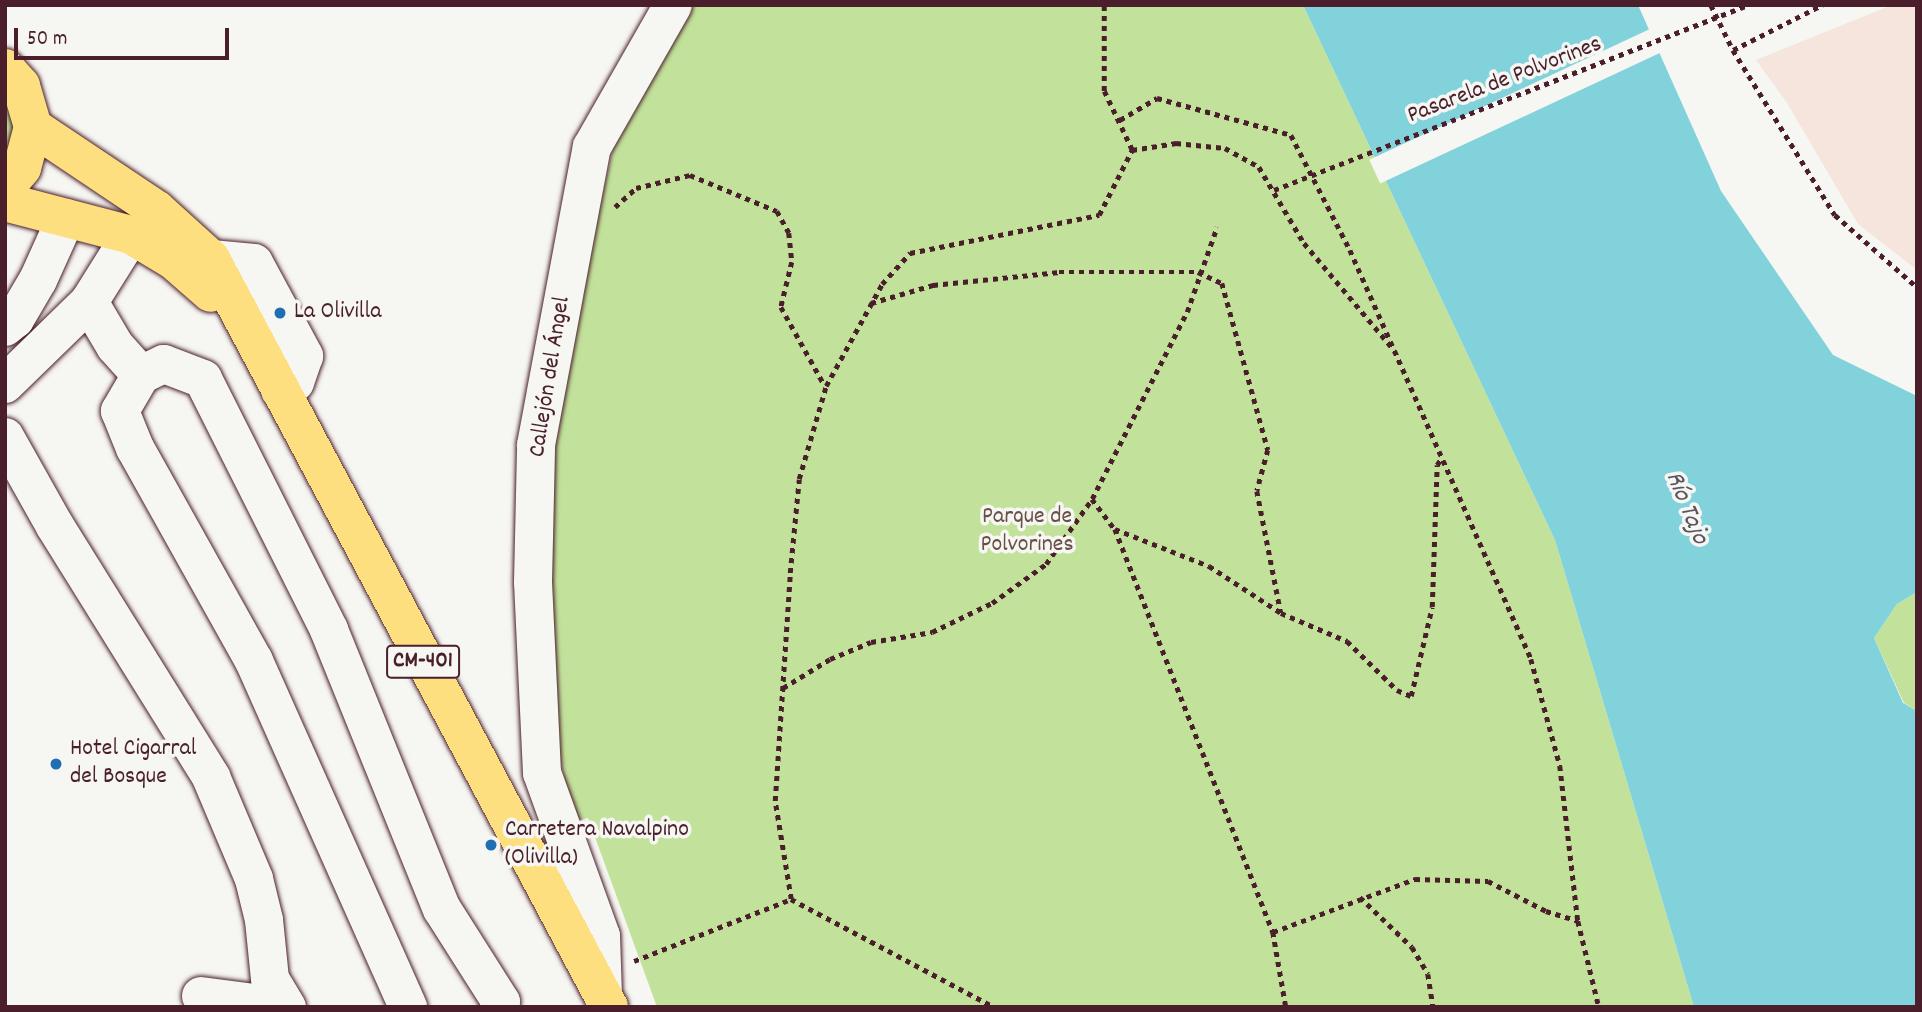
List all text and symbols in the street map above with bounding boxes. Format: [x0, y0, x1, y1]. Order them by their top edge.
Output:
scale bar [18, 14, 233, 58]
text: 50 m [27, 25, 67, 55]
street label: Pasarela de Polvorines [1404, 31, 1606, 131]
street label: Callejón del Ángel [524, 295, 578, 459]
place label: La Olivilla [294, 299, 382, 327]
marker: La Olivilla [272, 305, 288, 321]
water label: Río Tajo [1657, 467, 1715, 549]
park label: Parque de Polvorines [980, 504, 1074, 560]
road number: CM-401 [384, 642, 462, 682]
place label: Hotel Cigarral del Bosque [70, 736, 196, 792]
marker: Hotel Cigarral del Bosque [48, 756, 64, 772]
place label: Carretera Navalpino (Olivilla) [505, 817, 689, 873]
marker: Carretera Navalpino (Olivilla) [483, 837, 499, 853]

